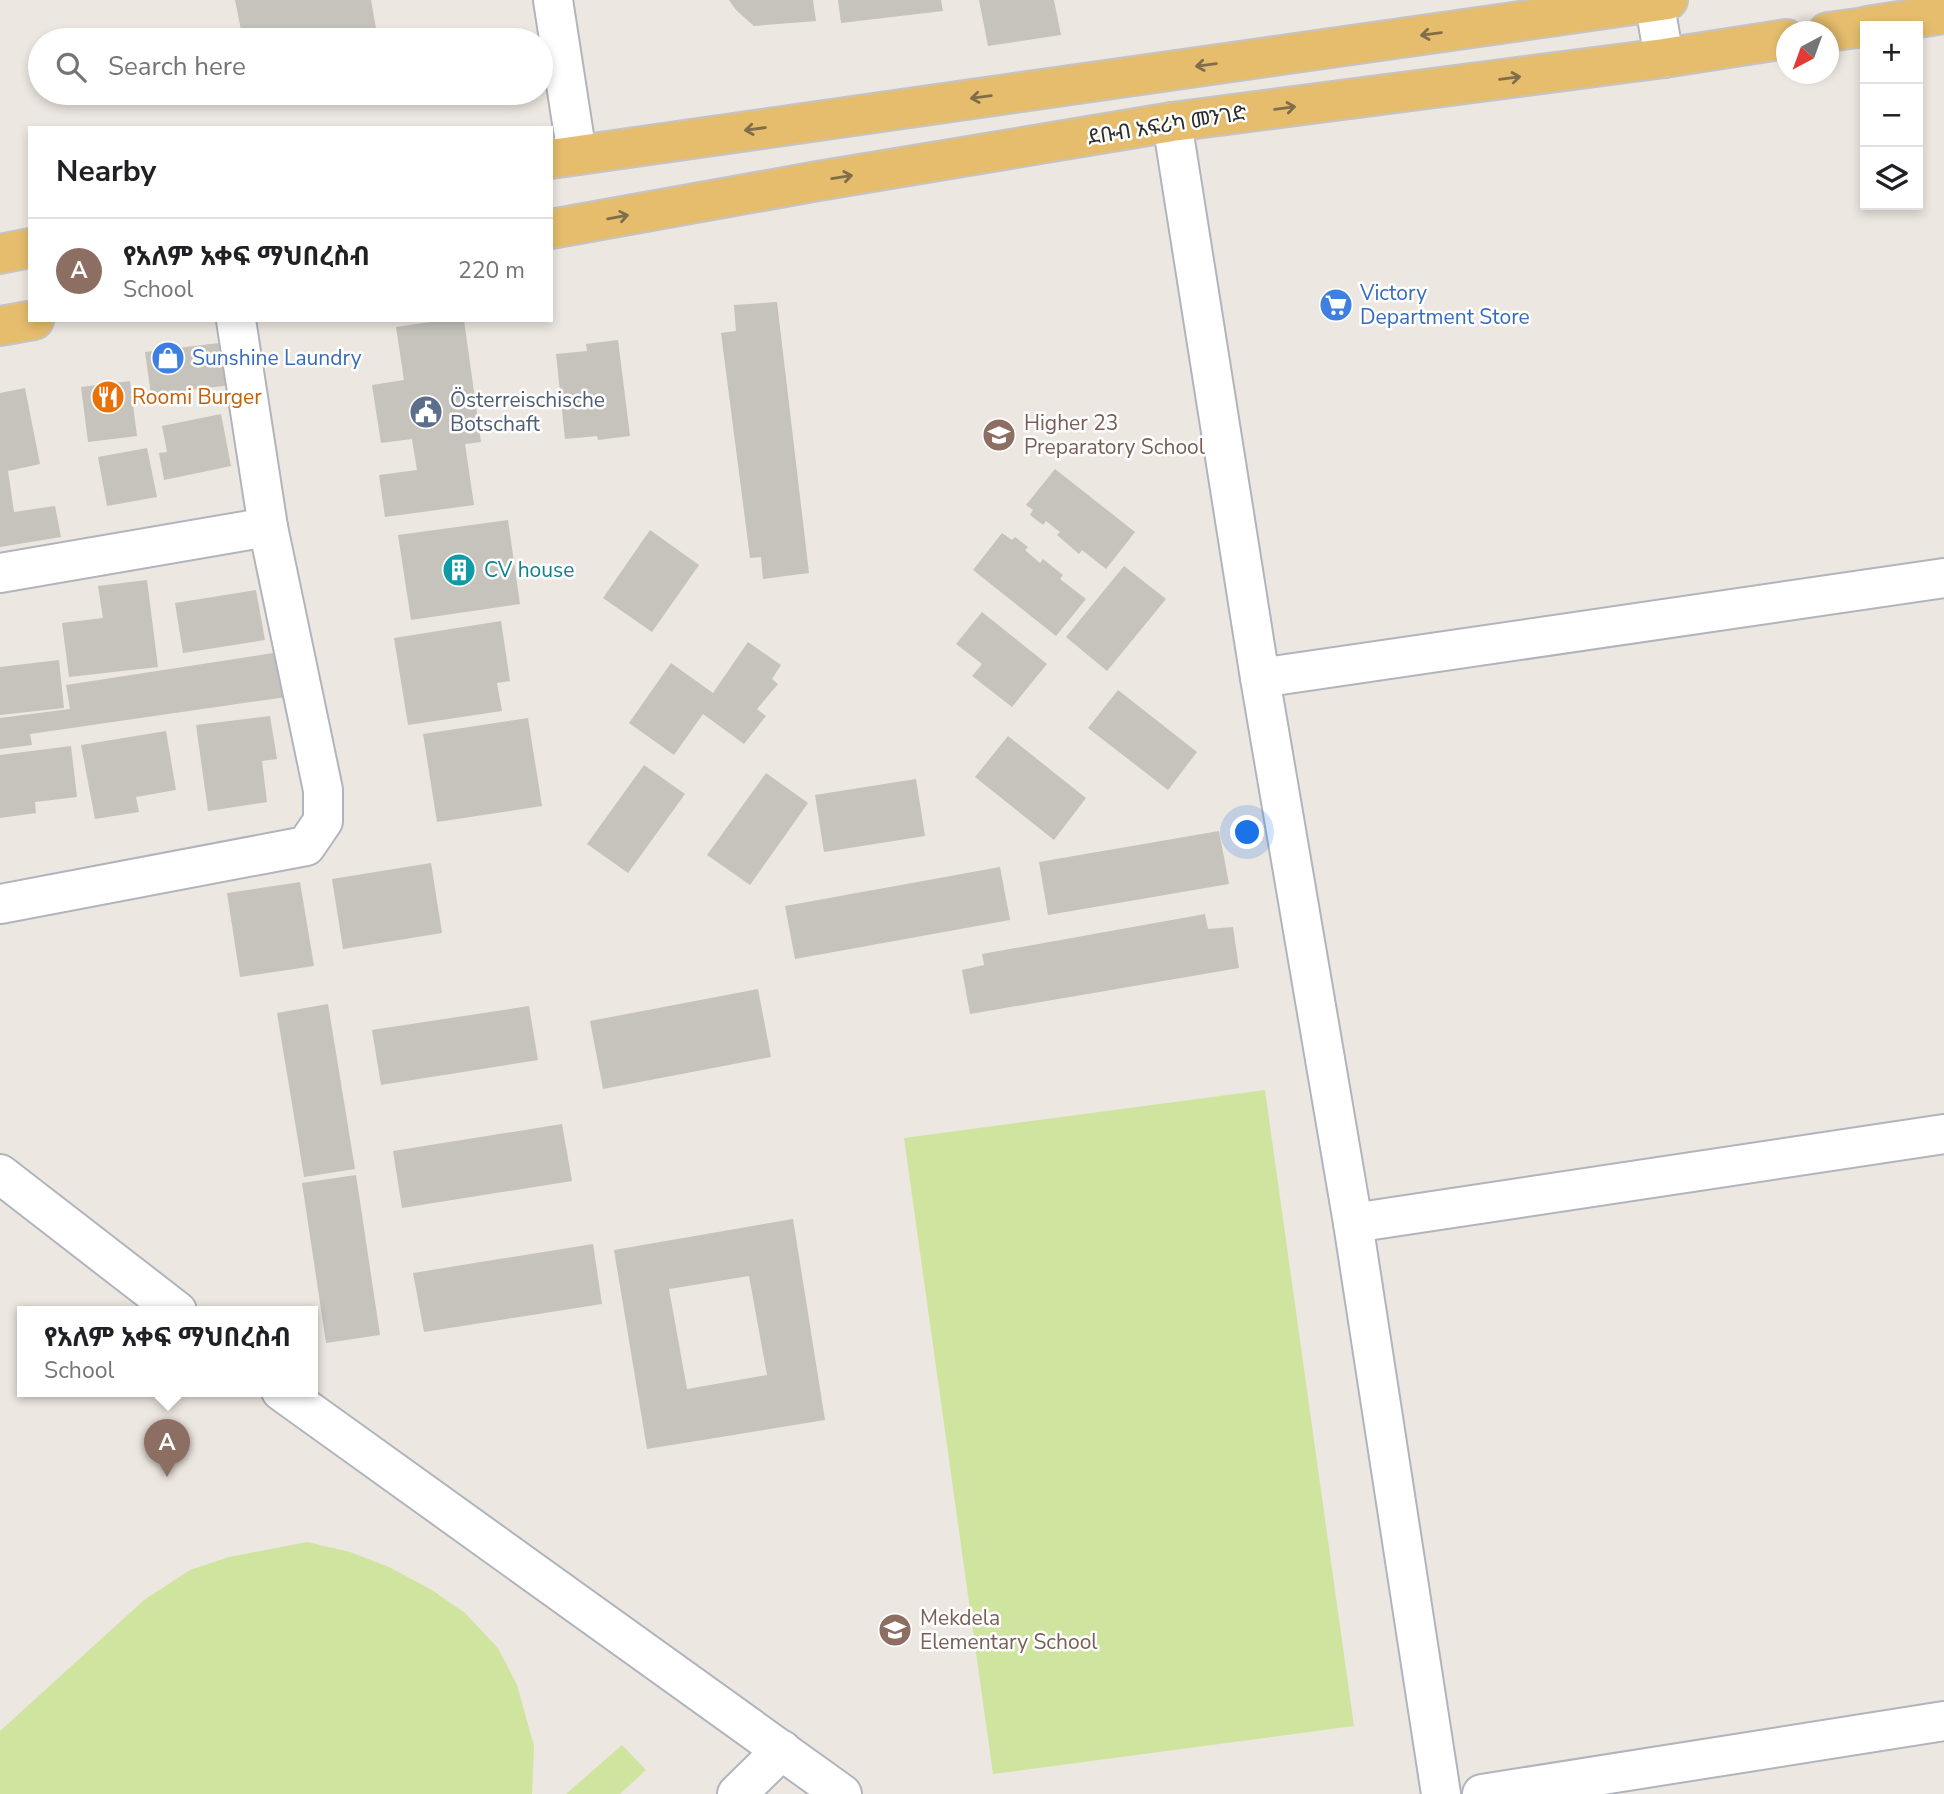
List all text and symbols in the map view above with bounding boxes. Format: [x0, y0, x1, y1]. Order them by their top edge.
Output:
north arrow [1776, 21, 1839, 84]
map controls [1860, 21, 1923, 210]
button: + [1860, 21, 1923, 84]
one-way arrow [1420, 27, 1443, 40]
search box [28, 28, 553, 105]
icon: search [52, 48, 90, 86]
text: Search here [108, 49, 246, 84]
one-way arrow [1195, 59, 1218, 72]
one-way arrow [1499, 71, 1521, 84]
button: − [1860, 84, 1923, 147]
one-way arrow [970, 91, 992, 104]
street label: ደቡብ አፍሪካ መንገድ [1085, 99, 1249, 151]
one-way arrow [1273, 101, 1296, 114]
one-way arrow [744, 123, 767, 136]
button: layers [1860, 147, 1923, 210]
text: Nearby [56, 151, 156, 192]
one-way arrow [830, 170, 853, 183]
one-way arrow [606, 210, 629, 223]
text: የአለም አቀፍ ማህበረስብ [123, 239, 370, 274]
text: A [70, 255, 88, 286]
text: 220 m [458, 255, 525, 286]
text: School [123, 274, 193, 305]
place label: Victory Department Store [1359, 279, 1530, 331]
supermarket icon: Victory Department Store [1317, 286, 1355, 324]
shop icon: Sunshine Laundry [149, 339, 187, 377]
place label: Sunshine Laundry [192, 344, 362, 372]
restaurant icon: Roomi Burger [89, 378, 127, 416]
place label: Roomi Burger [132, 383, 262, 411]
place label: Österreischische Botschaft [450, 386, 605, 438]
public building icon: Österreischische Botschaft [407, 393, 445, 431]
place label: Higher 23 Preparatory School [1024, 409, 1206, 461]
school or university icon: Higher 23 Preparatory School [980, 416, 1018, 454]
building icon: CV house [440, 551, 478, 589]
place label: CV house [484, 556, 574, 584]
your location [1230, 815, 1264, 849]
popup [17, 1306, 318, 1397]
text: የአለም አቀፍ ማህበረስብ [44, 1320, 291, 1355]
text: School [44, 1355, 114, 1386]
pin: A [144, 1419, 190, 1477]
place label: Mekdela Elementary School [920, 1604, 1098, 1656]
school or university icon: Mekdela Elementary School [876, 1611, 914, 1649]

